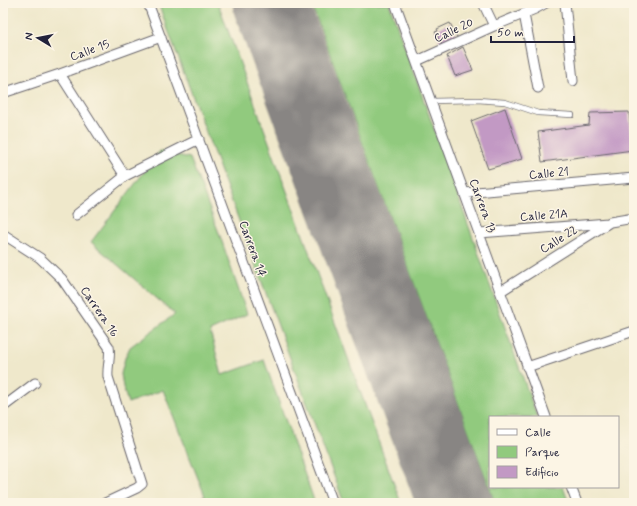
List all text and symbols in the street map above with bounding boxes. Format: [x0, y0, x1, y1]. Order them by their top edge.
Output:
street label: Calle 20 [432, 15, 476, 47]
north arrow [18, 18, 58, 58]
scale bar [491, 18, 574, 44]
text: 50 m [497, 25, 524, 41]
text: N [22, 32, 37, 41]
street label: Calle 15 [68, 37, 112, 65]
street label: Calle 21 [528, 164, 570, 184]
street label: Carrera 13 [465, 177, 499, 235]
street label: Calle 21A [520, 206, 569, 226]
street label: Carrera 14 [234, 219, 270, 279]
street label: Calle 22 [537, 222, 581, 258]
street label: Carrera 16 [76, 284, 122, 341]
legend [489, 416, 619, 488]
text: Calle [525, 425, 551, 441]
text: Parque [525, 445, 560, 461]
text: Edificio [525, 465, 559, 481]

